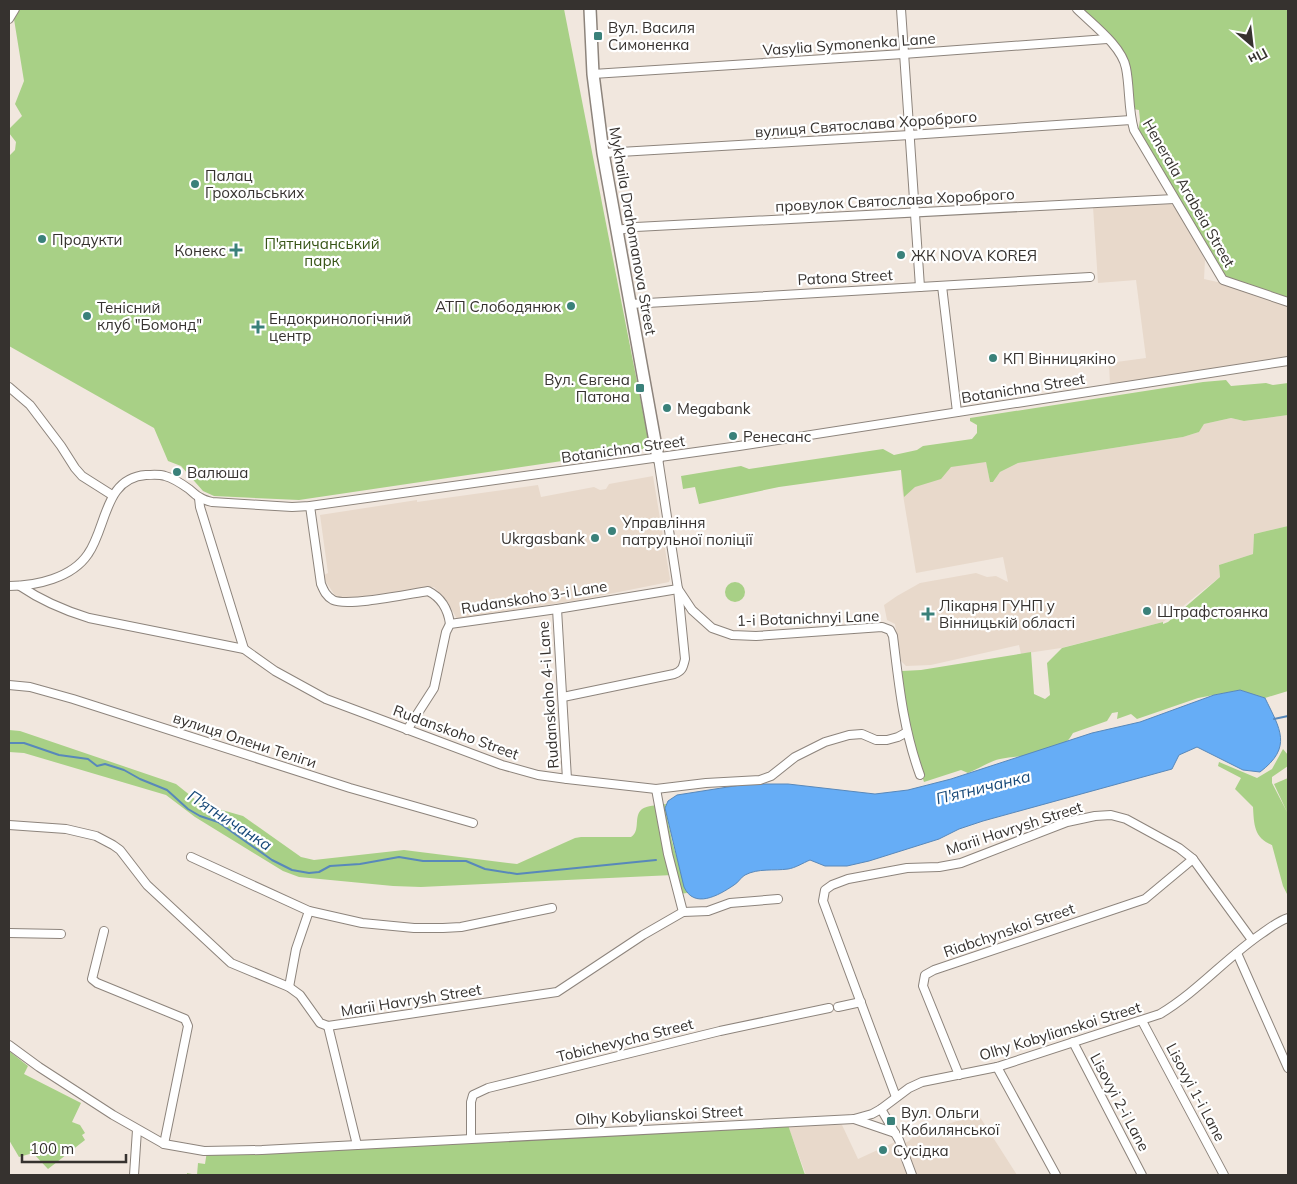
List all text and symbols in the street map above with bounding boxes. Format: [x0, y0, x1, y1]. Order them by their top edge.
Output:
place label: Вул. Василя Симоненка [608, 18, 695, 54]
north arrow [1227, 20, 1277, 70]
street label: Vasylia Symonenka Lane [762, 28, 936, 60]
marker: Вул. Василя Симоненка [592, 30, 604, 42]
text: Пн [1245, 44, 1271, 69]
street label: вулиця Святослава Хороброго [754, 107, 978, 141]
street label: Henerala Arabeia Street [1139, 116, 1239, 270]
street label: Mykhaila Drahomanova Street [605, 125, 661, 337]
place label: Палац Грохольських [205, 166, 304, 202]
marker: Палац Грохольських [189, 178, 201, 190]
street label: провулок Святослава Хороброго [775, 184, 1015, 216]
place label: Продукти [52, 230, 122, 249]
marker: Продукти [36, 233, 48, 245]
park label: П'ятничанський парк [264, 234, 380, 270]
place label: Конекс [175, 241, 226, 260]
marker: Конекс [230, 244, 242, 256]
place label: ЖК NOVA KOREЯ [911, 246, 1037, 265]
marker: ЖК NOVA KOREЯ [895, 249, 907, 261]
street label: Patona Street [797, 265, 893, 289]
place label: АТП Слободянюк [435, 297, 562, 316]
place label: Тенісний клуб "Бомонд" [97, 298, 202, 334]
marker: АТП Слободянюк [565, 300, 577, 312]
place label: Ендокринологічний центр [269, 309, 412, 345]
marker: Тенісний клуб "Бомонд" [81, 310, 93, 322]
marker: Ендокринологічний центр [251, 320, 265, 334]
place label: КП Вінницякіно [1003, 349, 1116, 368]
marker: КП Вінницякіно [987, 352, 999, 364]
street label: Botanichna Street [960, 369, 1086, 407]
place label: Вул. Євгена Патона [544, 370, 630, 406]
marker: Вул. Євгена Патона [634, 382, 646, 394]
place label: Megabank [677, 399, 751, 418]
marker: Megabank [661, 402, 673, 414]
place label: Ренесанс [743, 427, 811, 446]
marker: Ренесанс [727, 430, 739, 442]
street label: Botanichna Street [560, 431, 686, 467]
place label: Валюша [187, 463, 248, 482]
marker: Валюша [171, 466, 183, 478]
place label: Управління патрульної поліції [621, 513, 753, 549]
marker: Управління патрульної поліції [606, 525, 618, 537]
place label: Ukrgasbank [501, 529, 585, 548]
marker: Ukrgasbank [589, 532, 601, 544]
street label: Rudanskoho 3-i Lane [460, 576, 608, 618]
place label: Лікарня ГУНП у Вінницькій області [939, 596, 1075, 632]
place label: Штрафстоянка [1157, 602, 1268, 621]
marker: Штрафстоянка [1141, 605, 1153, 617]
street label: 1-i Botanichnyi Lane [736, 606, 880, 630]
marker: Лікарня ГУНП у Вінницькій області [921, 607, 935, 621]
street label: Rudanskoho 4-i Lane [533, 621, 563, 769]
street label: Rudanskoho Street [391, 700, 521, 764]
street label: вулиця Олени Теліги [171, 708, 319, 772]
water label: П'ятничанка [934, 766, 1033, 808]
water label: П'ятничанка [184, 785, 276, 855]
street label: Marii Havrysh Street [943, 797, 1085, 859]
street label: Riabchynskoi Street [941, 899, 1077, 961]
street label: Marii Havrysh Street [339, 980, 483, 1020]
street label: Olhy Kobylianskoi Street [977, 997, 1143, 1065]
street label: Tobichevycha Street [555, 1014, 695, 1066]
street label: Lisovyi 1-i Lane [1162, 1040, 1230, 1144]
street label: Lisovyi 2-i Lane [1086, 1050, 1154, 1154]
street label: Olhy Kobylianskoi Street [575, 1101, 743, 1129]
place label: Вул. Ольги Кобилянської [901, 1103, 1000, 1139]
marker: Вул. Ольги Кобилянської [885, 1115, 897, 1127]
scale bar [22, 1132, 126, 1164]
text: 100 m [30, 1139, 74, 1158]
place label: Сусідка [893, 1141, 949, 1160]
marker: Сусідка [877, 1144, 889, 1156]

